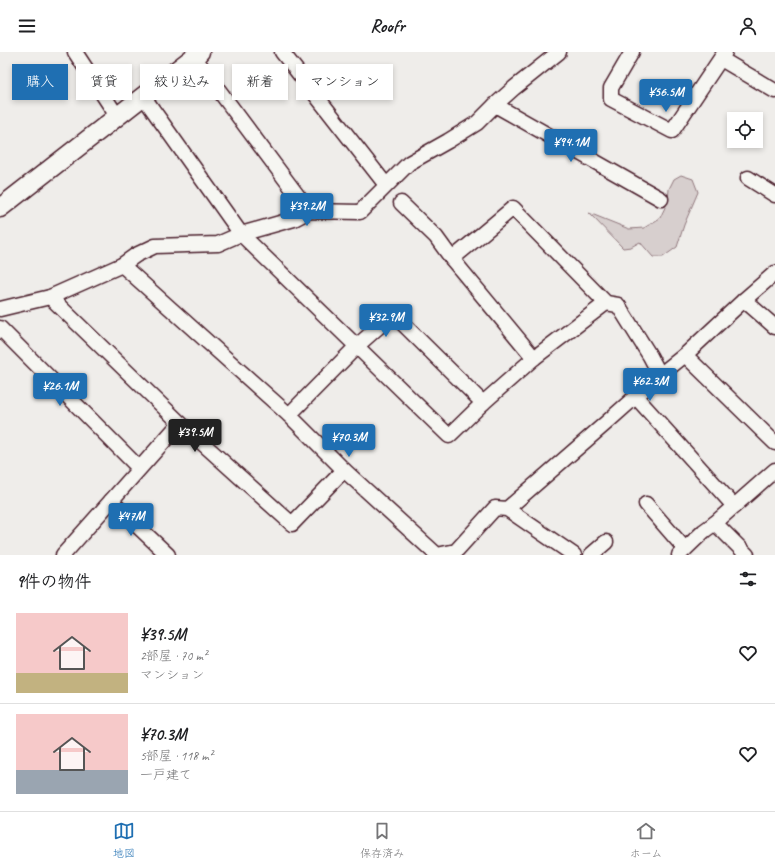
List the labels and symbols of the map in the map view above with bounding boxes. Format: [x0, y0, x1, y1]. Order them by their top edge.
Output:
pin: ¥56.5M [633, 79, 699, 113]
pin: ¥94.1M [538, 129, 604, 163]
pin: ¥39.2M [274, 193, 340, 227]
pin: ¥32.9M [353, 304, 419, 338]
pin: ¥62.3M [617, 368, 683, 402]
pin: ¥26.1M [27, 373, 93, 407]
pin: ¥39.5M [162, 419, 228, 453]
pin: ¥70.3M [316, 424, 382, 458]
pin: ¥47M [107, 503, 155, 537]

